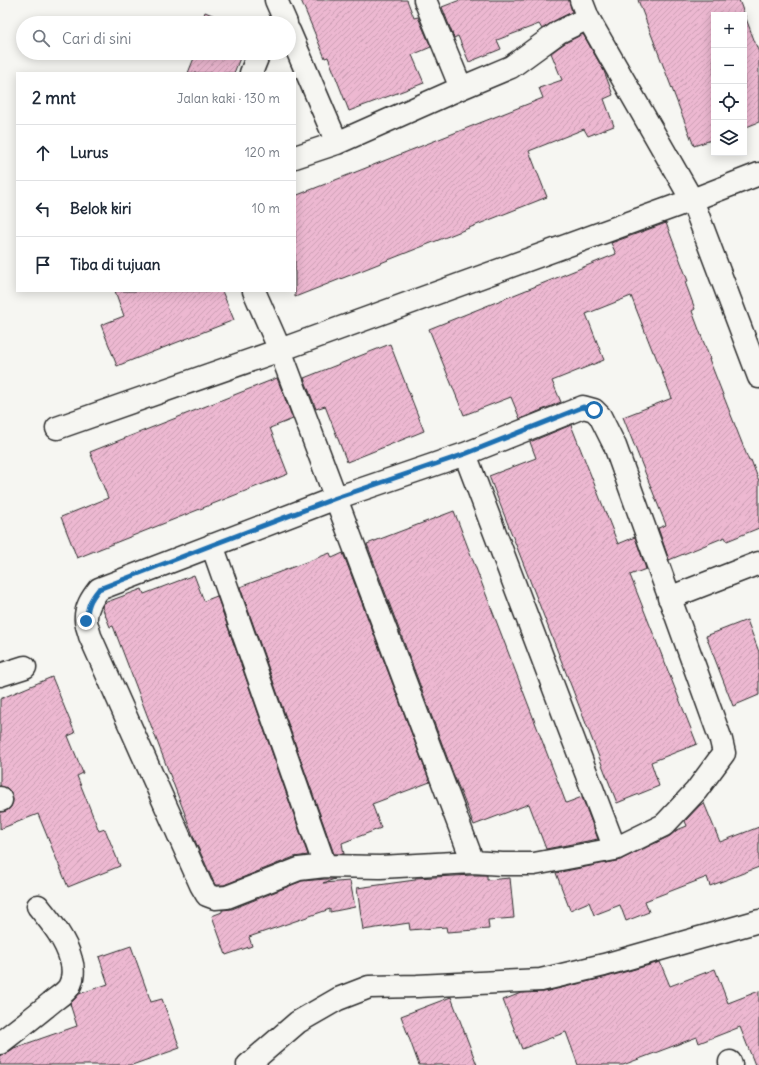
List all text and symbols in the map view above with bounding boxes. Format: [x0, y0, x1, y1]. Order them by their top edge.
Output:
map controls [711, 12, 747, 156]
button: + [711, 12, 747, 48]
search box [16, 16, 296, 60]
icon: search [30, 27, 52, 49]
text: Cari di sini [62, 29, 131, 48]
button: − [711, 48, 747, 84]
button: locate [711, 84, 747, 120]
text: 2 mnt [32, 87, 76, 109]
text: Jalan kaki · 130 m [177, 90, 280, 107]
button: layers [711, 120, 747, 156]
icon: ahead [32, 142, 54, 164]
text: Lurus [70, 143, 108, 162]
text: 120 m [245, 144, 280, 161]
icon: left [32, 198, 54, 220]
text: Belok kiri [70, 199, 131, 218]
text: 10 m [252, 200, 280, 217]
icon: arrive [32, 254, 54, 276]
text: Tiba di tujuan [70, 255, 160, 274]
route start [585, 401, 603, 419]
route end [77, 612, 95, 630]

